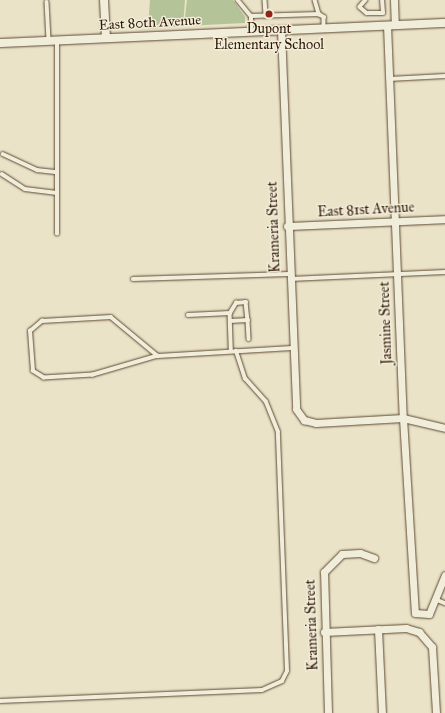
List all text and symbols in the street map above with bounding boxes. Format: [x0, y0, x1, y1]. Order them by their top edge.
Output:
marker: Dupont Elementary School [264, 9, 274, 19]
street label: East 80th Avenue [98, 12, 202, 34]
place label: Dupont Elementary School [214, 21, 324, 54]
street label: Krameria Street [264, 181, 284, 273]
street label: East 81st Avenue [317, 199, 415, 221]
street label: Jasmine Street [376, 281, 396, 365]
street label: Krameria Street [302, 579, 322, 671]

